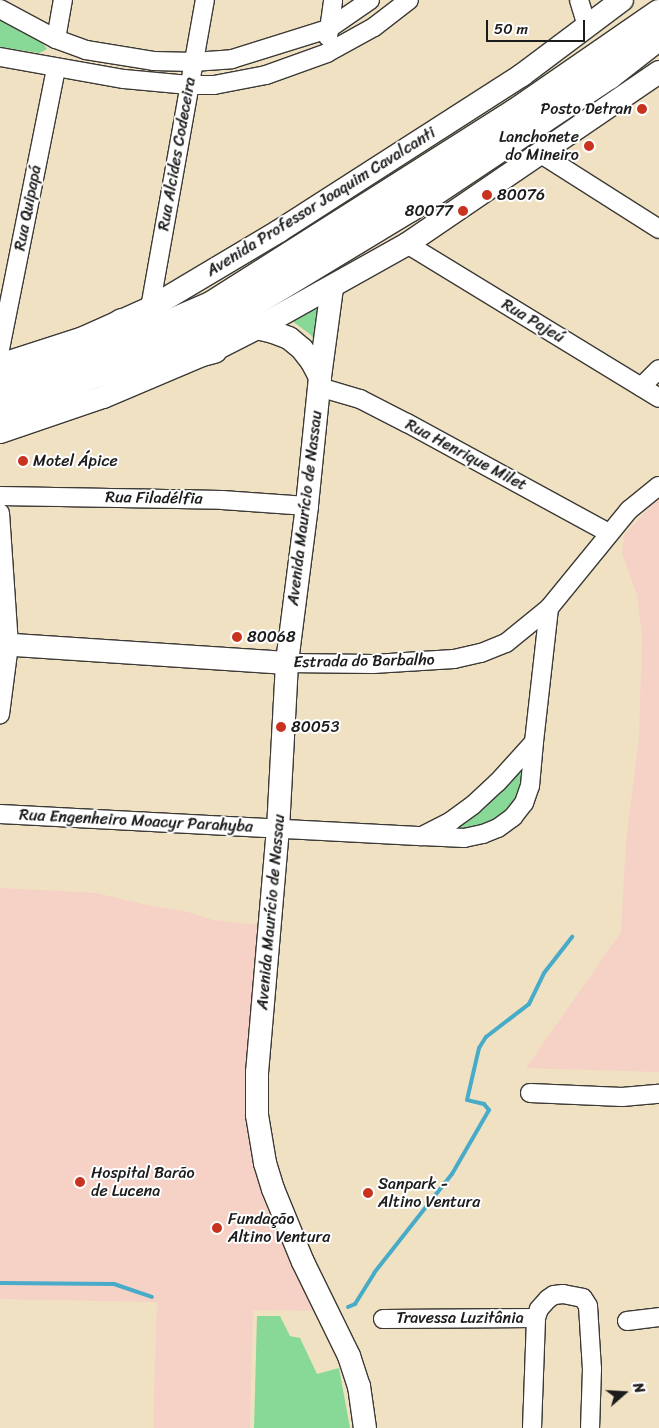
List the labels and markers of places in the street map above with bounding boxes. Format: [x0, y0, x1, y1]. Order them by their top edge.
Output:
place label: Posto Detran [539, 99, 632, 119]
marker: Posto Detran [636, 103, 648, 115]
place label: Lanchonete do Mineiro [499, 127, 579, 165]
marker: Lanchonete do Mineiro [583, 140, 595, 152]
place label: 80076 [497, 185, 545, 205]
marker: 80076 [481, 189, 493, 201]
place label: 80077 [405, 201, 453, 221]
marker: 80077 [457, 205, 469, 217]
place label: Motel Ápice [33, 451, 118, 471]
marker: Motel Ápice [17, 455, 29, 467]
place label: 80068 [247, 627, 296, 647]
marker: 80068 [231, 631, 243, 643]
place label: 80053 [291, 717, 339, 737]
marker: 80053 [275, 721, 287, 733]
place label: Hospital Barão de Lucena [91, 1163, 195, 1201]
place label: Sanpark - Altino Ventura [378, 1174, 481, 1212]
marker: Hospital Barão de Lucena [73, 1175, 87, 1189]
marker: Sanpark - Altino Ventura [362, 1187, 374, 1199]
place label: Fundação Altino Ventura [228, 1209, 331, 1247]
marker: Fundação Altino Ventura [210, 1221, 224, 1235]

